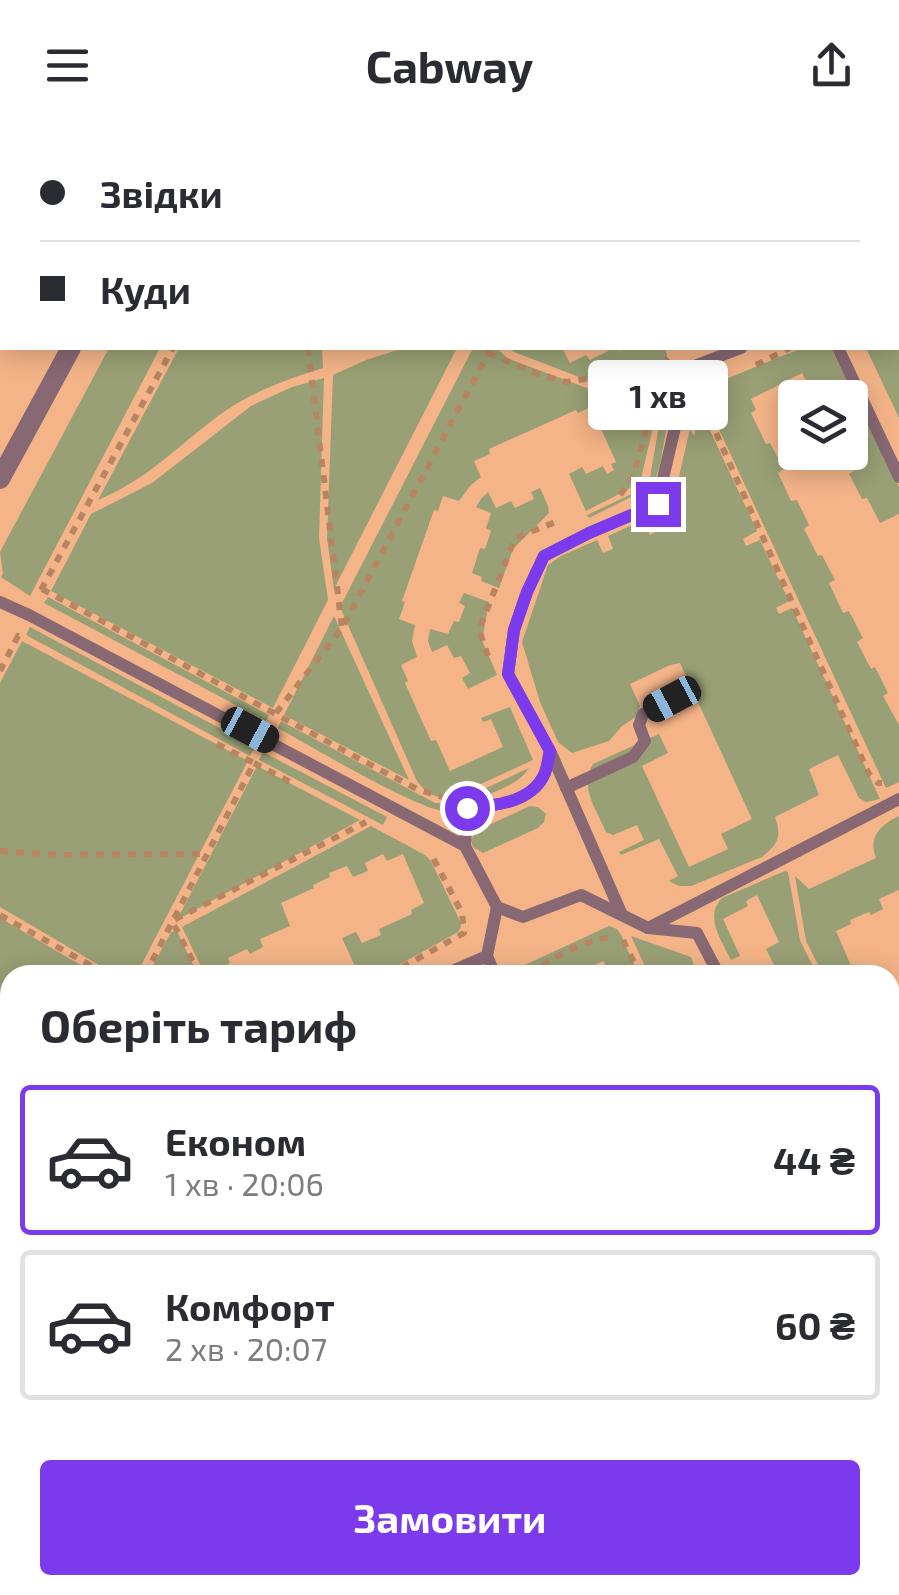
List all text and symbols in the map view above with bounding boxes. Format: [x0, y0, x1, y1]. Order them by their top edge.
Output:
icon: menu [40, 38, 95, 93]
text: Cabway [366, 38, 533, 92]
icon: share [804, 38, 859, 93]
text: Звідки [100, 170, 223, 216]
text: Куди [100, 266, 191, 312]
callout: 1 хв [588, 359, 728, 429]
text: 1 хв [629, 376, 687, 414]
map controls [778, 380, 868, 470]
button: layers [778, 380, 868, 470]
route end [636, 482, 681, 527]
car [638, 672, 706, 726]
car [216, 703, 284, 757]
route start [445, 786, 490, 831]
text: Оберіть тариф [40, 998, 357, 1052]
icon: car [45, 1115, 135, 1205]
text: Економ [165, 1118, 306, 1164]
text: 44 ₴ [773, 1137, 855, 1183]
text: 1 хв · 20:06 [165, 1164, 324, 1202]
icon: car [45, 1280, 135, 1370]
text: Комфорт [165, 1283, 335, 1329]
text: 60 ₴ [775, 1302, 855, 1348]
text: 2 хв · 20:07 [165, 1329, 327, 1367]
button: Замовити [40, 1460, 860, 1575]

